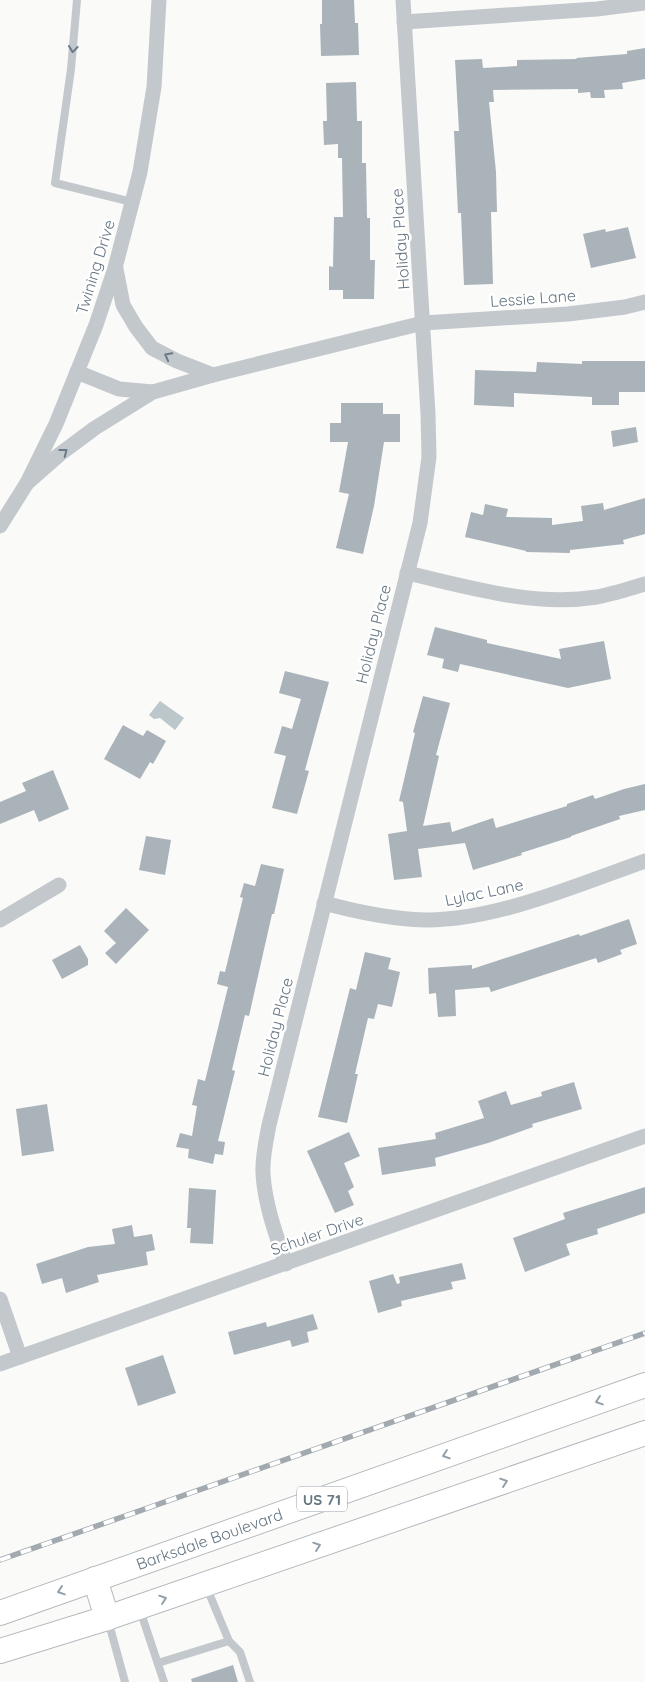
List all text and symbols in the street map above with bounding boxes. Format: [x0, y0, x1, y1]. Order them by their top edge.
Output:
one-way arrow [68, 45, 79, 53]
street label: Holiday Place [386, 188, 414, 290]
street label: Twining Drive [71, 217, 119, 317]
street label: Lessie Lane [489, 285, 577, 311]
one-way arrow [165, 352, 174, 362]
one-way arrow [58, 449, 67, 457]
street label: Holiday Place [351, 582, 395, 686]
street label: Lylac Lane [443, 874, 525, 910]
street label: Holiday Place [253, 975, 297, 1079]
street label: Schuler Drive [268, 1209, 366, 1259]
one-way arrow [595, 1396, 604, 1406]
one-way arrow [442, 1449, 450, 1459]
one-way arrow [499, 1478, 507, 1488]
road number: US 71 [297, 1486, 347, 1512]
street label: Barksdale Boulevard [133, 1504, 285, 1574]
one-way arrow [312, 1542, 321, 1552]
one-way arrow [58, 1585, 66, 1595]
one-way arrow [158, 1595, 167, 1605]

